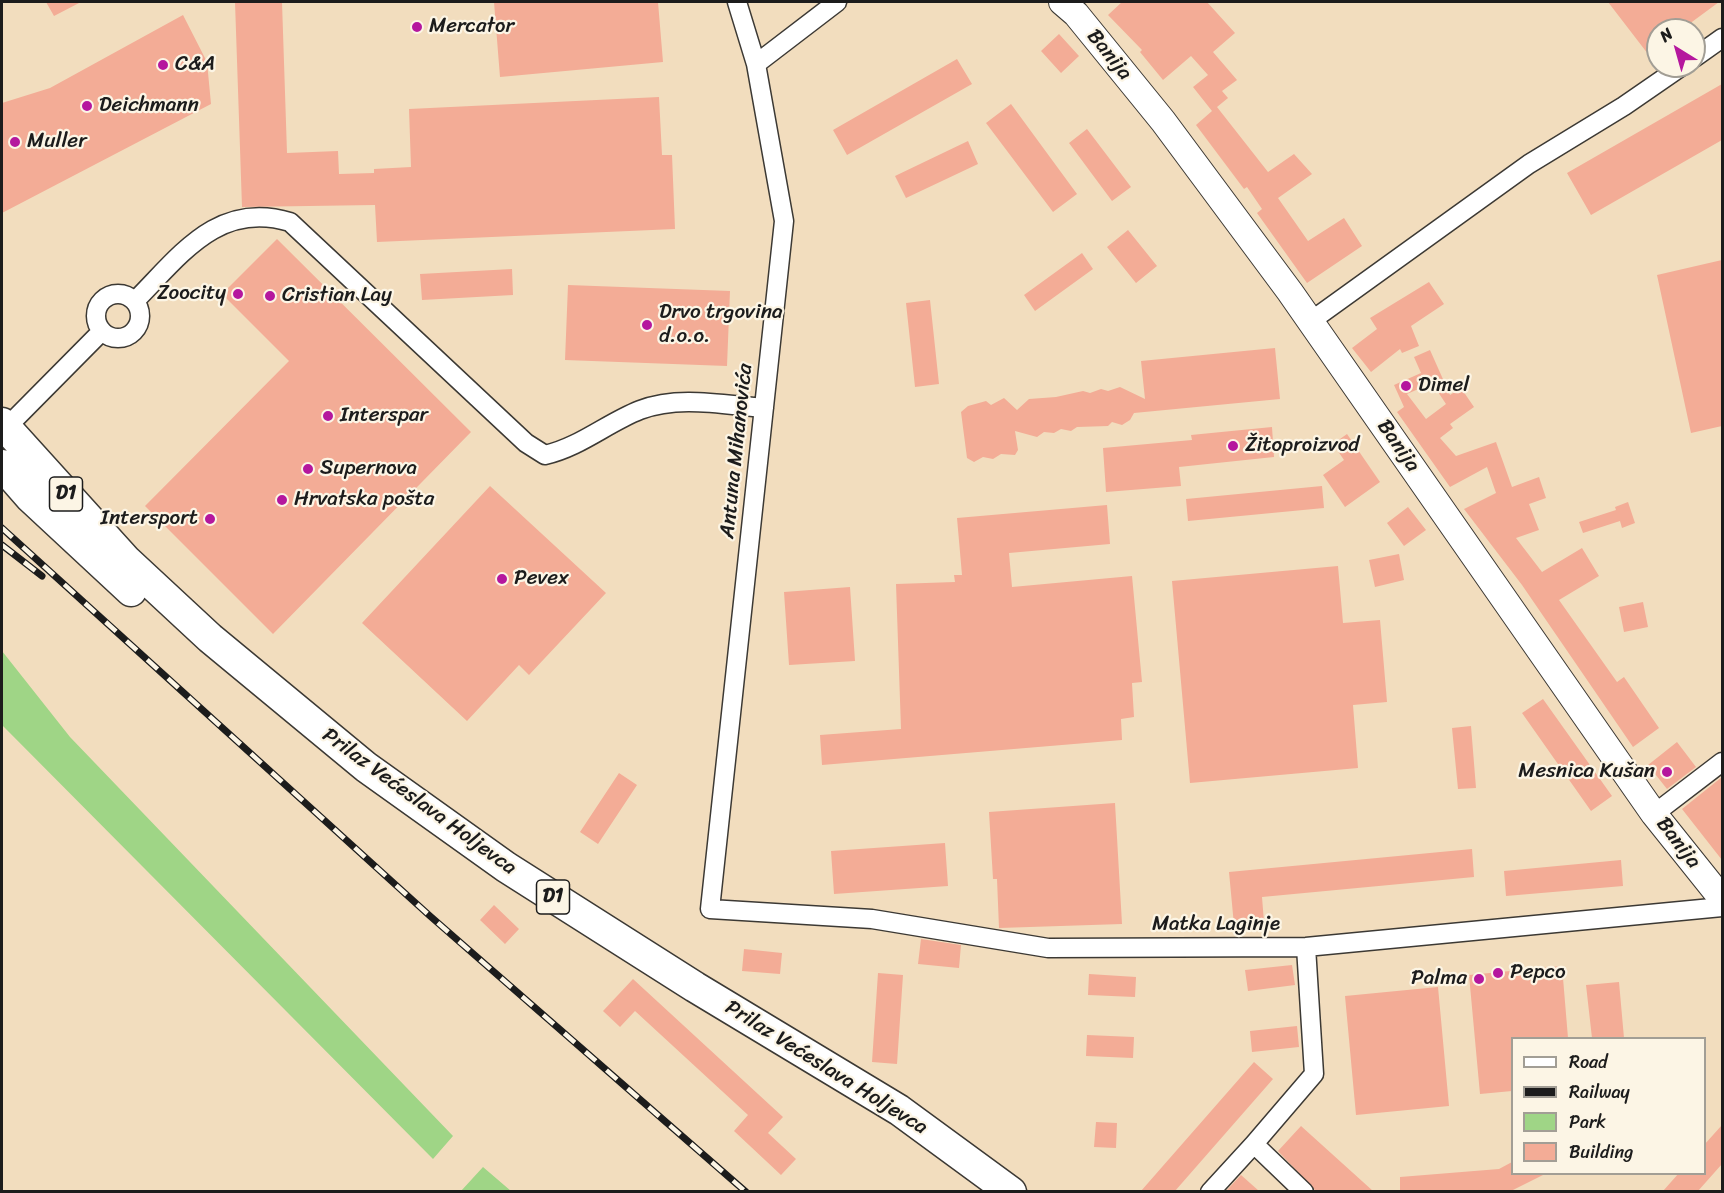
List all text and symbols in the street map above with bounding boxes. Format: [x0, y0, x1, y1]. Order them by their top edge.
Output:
place label: Mercator [429, 14, 514, 40]
north arrow [1646, 18, 1706, 78]
marker: Mercator [410, 20, 424, 34]
text: N [1653, 20, 1679, 50]
street label: Banija [1081, 24, 1137, 86]
place label: C&A [175, 52, 215, 78]
marker: C&A [156, 58, 170, 72]
place label: Deichmann [99, 93, 199, 119]
marker: Deichmann [80, 99, 94, 113]
place label: Muller [27, 129, 87, 155]
marker: Muller [8, 135, 22, 149]
place label: Zoocity [157, 281, 226, 307]
place label: Cristian Lay [282, 283, 392, 309]
marker: Zoocity [231, 287, 245, 301]
marker: Cristian Lay [263, 289, 277, 303]
place label: Drvo trgovina d.o.o. [659, 300, 783, 350]
marker: Drvo trgovina d.o.o. [640, 318, 654, 332]
street label: Antuna Mihanovića [715, 362, 759, 540]
place label: Dimel [1418, 373, 1469, 399]
marker: Dimel [1399, 379, 1413, 393]
place label: Interspar [340, 403, 428, 429]
marker: Interspar [321, 409, 335, 423]
street label: Banija [1371, 415, 1425, 477]
place label: Žitoproizvod [1245, 433, 1359, 459]
marker: Žitoproizvod [1226, 439, 1240, 453]
place label: Supernova [320, 456, 417, 482]
marker: Supernova [301, 462, 315, 476]
road number: D1 [50, 477, 82, 511]
place label: Hrvatska pošta [294, 487, 434, 513]
marker: Hrvatska pošta [275, 493, 289, 507]
place label: Intersport [101, 506, 198, 532]
marker: Intersport [203, 512, 217, 526]
place label: Pevex [514, 566, 569, 592]
marker: Pevex [495, 572, 509, 586]
street label: Prilaz Većeslava Holjevca [317, 723, 521, 881]
place label: Mesnica Kušan [1518, 759, 1655, 785]
marker: Mesnica Kušan [1660, 765, 1674, 779]
street label: Banija [1650, 812, 1706, 874]
road number: D1 [536, 880, 570, 914]
street label: Matka Laginje [1152, 912, 1280, 938]
place label: Pepco [1510, 960, 1566, 986]
place label: Palma [1411, 966, 1467, 992]
marker: Pepco [1491, 966, 1505, 980]
marker: Palma [1472, 972, 1486, 986]
street label: Prilaz Većeslava Holjevca [720, 995, 932, 1141]
legend [1511, 1037, 1706, 1175]
text: Road [1569, 1046, 1608, 1078]
text: Railway [1569, 1076, 1630, 1108]
text: Park [1569, 1106, 1606, 1138]
text: Building [1569, 1136, 1633, 1168]

